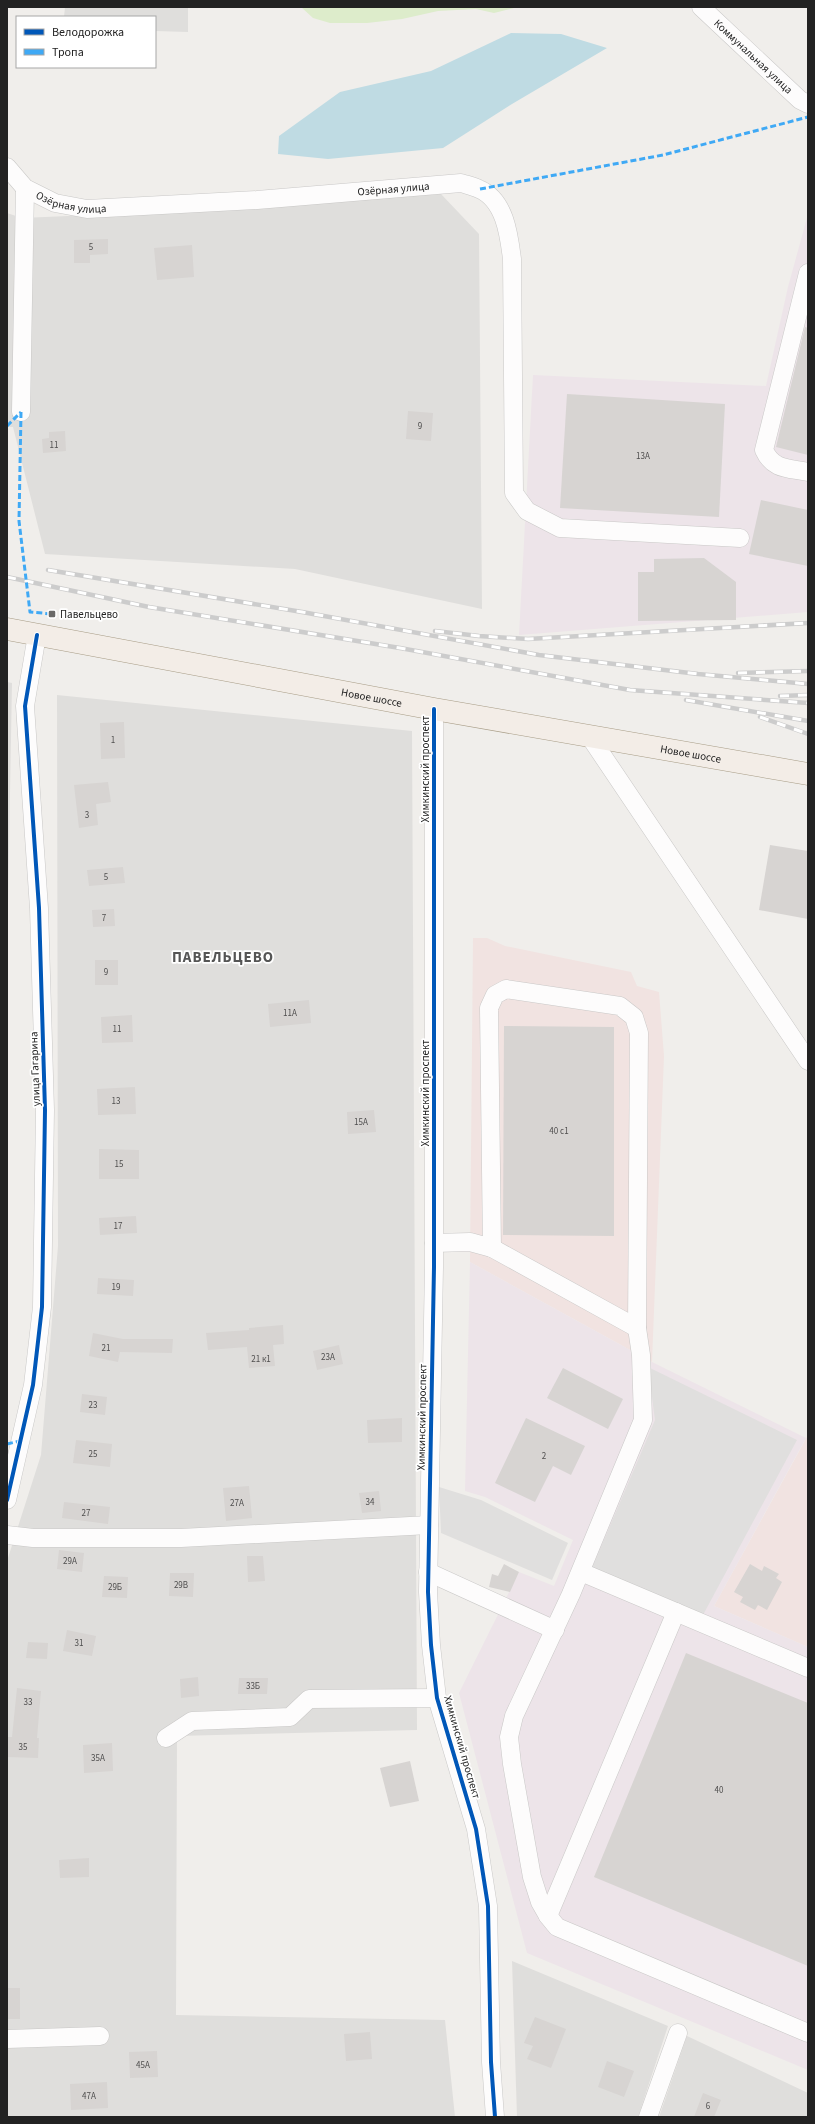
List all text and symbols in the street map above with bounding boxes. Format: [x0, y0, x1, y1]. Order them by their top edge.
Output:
legend [16, 16, 156, 68]
street label: Коммунальная улица [711, 16, 796, 97]
text: Велодорожка [52, 24, 124, 41]
text: Тропа [52, 44, 84, 61]
street label: Озёрная улица [357, 178, 430, 199]
street label: Озёрная улица [33, 187, 107, 217]
house number: 5 [89, 241, 94, 254]
house number: 9 [418, 420, 423, 433]
house number: 11 [50, 439, 58, 452]
house number: 13А [636, 450, 650, 463]
place label: Павельцево [60, 607, 118, 622]
marker: Павельцево [47, 609, 57, 619]
street label: Новое шоссе [340, 684, 404, 710]
street label: Химкинский проспект [418, 716, 433, 822]
house number: 1 [111, 734, 115, 747]
street label: Новое шоссе [659, 741, 723, 766]
house number: 3 [85, 809, 90, 822]
house number: 5 [104, 871, 109, 884]
house number: 7 [102, 912, 107, 925]
district label: ПАВЕЛЬЦЕВО [172, 947, 274, 968]
house number: 9 [104, 966, 109, 979]
house number: 11А [283, 1007, 297, 1020]
house number: 11 [113, 1023, 121, 1036]
street label: улица Гагарина [26, 1031, 44, 1107]
street label: Химкинский проспект [418, 1040, 433, 1146]
house number: 13 [112, 1095, 121, 1108]
house number: 15А [354, 1116, 368, 1129]
house number: 40 с1 [549, 1125, 569, 1138]
house number: 15 [115, 1158, 124, 1171]
house number: 17 [114, 1220, 123, 1233]
house number: 19 [112, 1281, 121, 1294]
house number: 21 [102, 1342, 110, 1355]
house number: 23А [321, 1351, 335, 1364]
house number: 21 к1 [251, 1353, 271, 1366]
street label: Химкинский проспект [414, 1363, 430, 1471]
house number: 23 [89, 1399, 98, 1412]
house number: 25 [89, 1448, 98, 1461]
house number: 2 [542, 1450, 547, 1463]
house number: 34 [366, 1496, 375, 1509]
house number: 27А [230, 1497, 244, 1510]
house number: 27 [82, 1507, 91, 1520]
house number: 29А [63, 1555, 77, 1568]
house number: 29В [174, 1579, 188, 1592]
house number: 29Б [108, 1581, 122, 1594]
house number: 31 [75, 1637, 83, 1650]
house number: 33Б [246, 1680, 260, 1693]
street label: Химкинский проспект [440, 1694, 484, 1800]
house number: 33 [24, 1696, 33, 1709]
house number: 35 [19, 1741, 28, 1754]
house number: 35А [91, 1752, 105, 1765]
house number: 40 [715, 1784, 724, 1797]
house number: 45А [136, 2059, 150, 2072]
house number: 47А [82, 2090, 96, 2103]
house number: 6 [706, 2100, 711, 2113]

